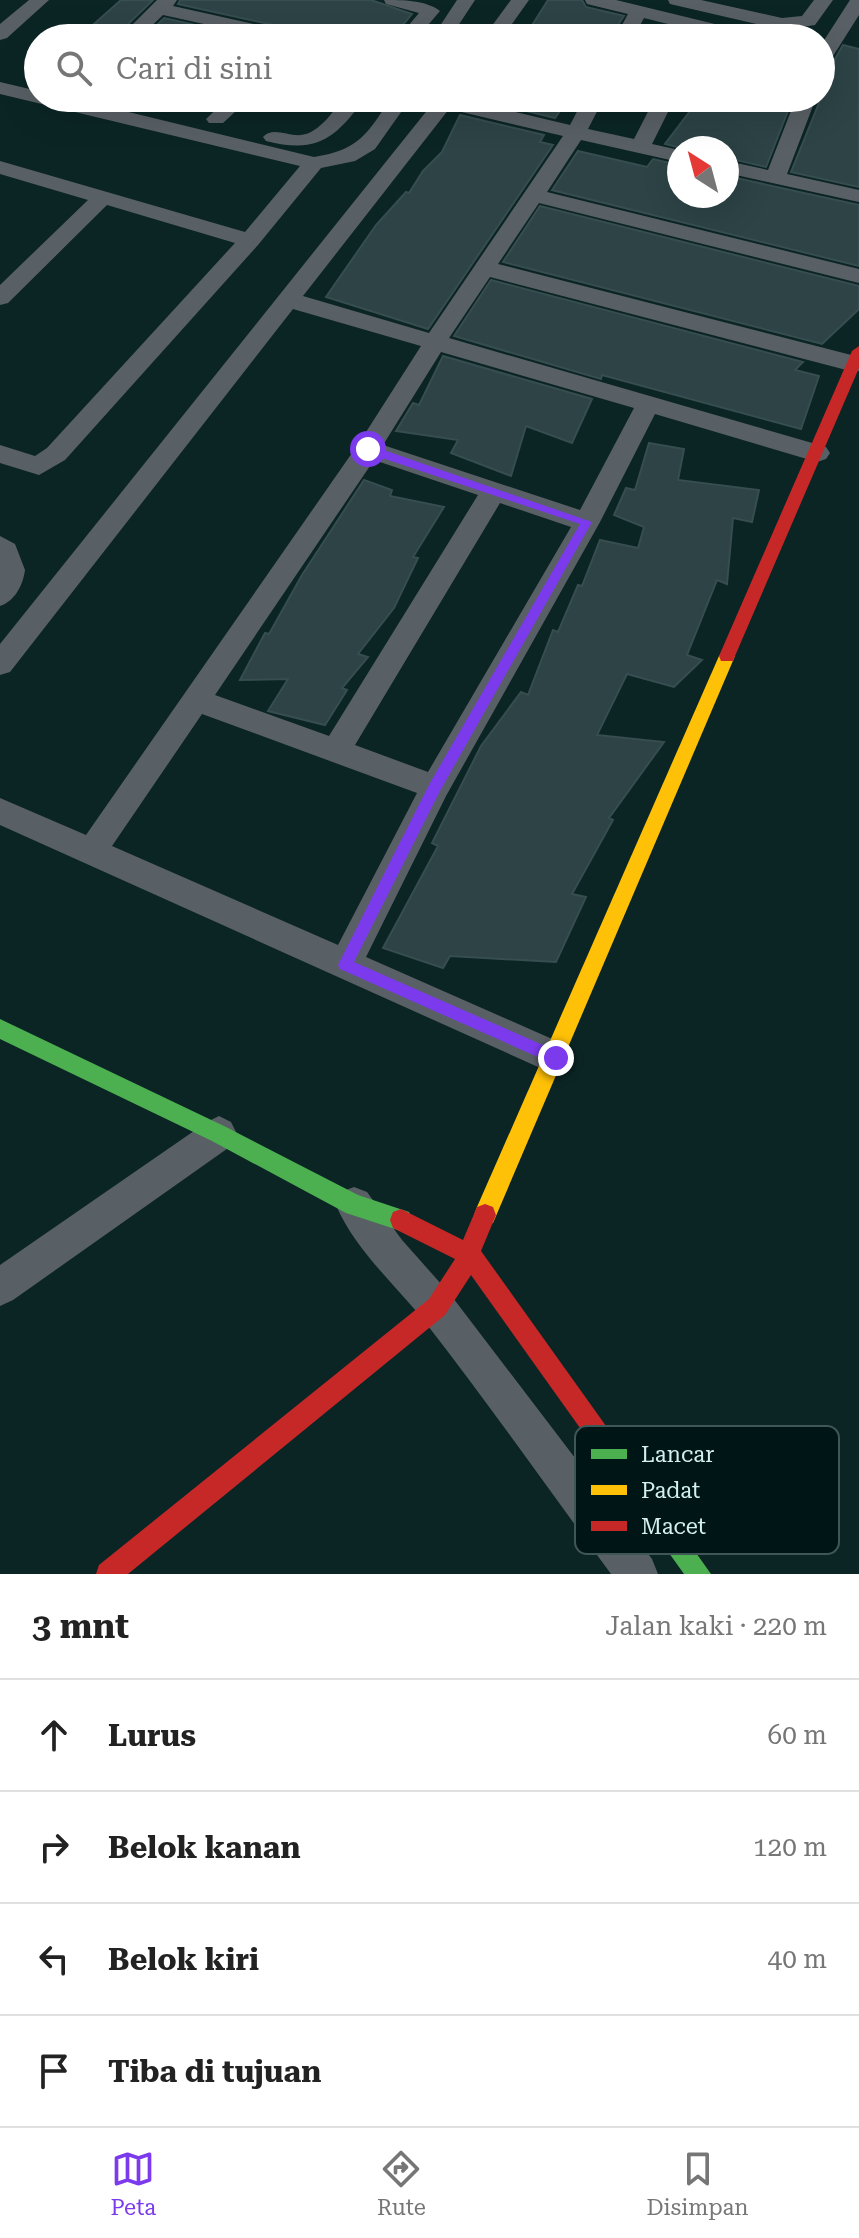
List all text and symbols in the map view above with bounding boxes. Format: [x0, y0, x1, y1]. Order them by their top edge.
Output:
search box [24, 24, 835, 112]
icon: search [52, 46, 96, 90]
text: Cari di sini [116, 51, 272, 86]
north arrow [667, 136, 739, 208]
route start [350, 431, 386, 467]
route end [538, 1040, 574, 1076]
legend [575, 1426, 839, 1554]
text: Lancar [641, 1442, 714, 1467]
text: Padat [641, 1478, 700, 1503]
text: Macet [641, 1514, 706, 1539]
text: 3 mnt [32, 1606, 129, 1646]
text: Jalan kaki · 220 m [605, 1611, 827, 1641]
icon: ahead [32, 1713, 76, 1757]
text: Lurus [108, 1718, 196, 1753]
text: 60 m [768, 1720, 827, 1750]
icon: right [32, 1825, 76, 1869]
text: Belok kanan [108, 1830, 301, 1865]
text: 120 m [753, 1832, 827, 1862]
icon: left [32, 1937, 76, 1981]
text: Belok kiri [108, 1942, 259, 1977]
text: 40 m [768, 1944, 827, 1974]
icon: arrive [32, 2049, 76, 2093]
text: Tiba di tujuan [108, 2054, 321, 2089]
tab: Peta [110, 2147, 156, 2220]
tab: Rute [377, 2147, 426, 2220]
tab: Disimpan [647, 2147, 749, 2220]

